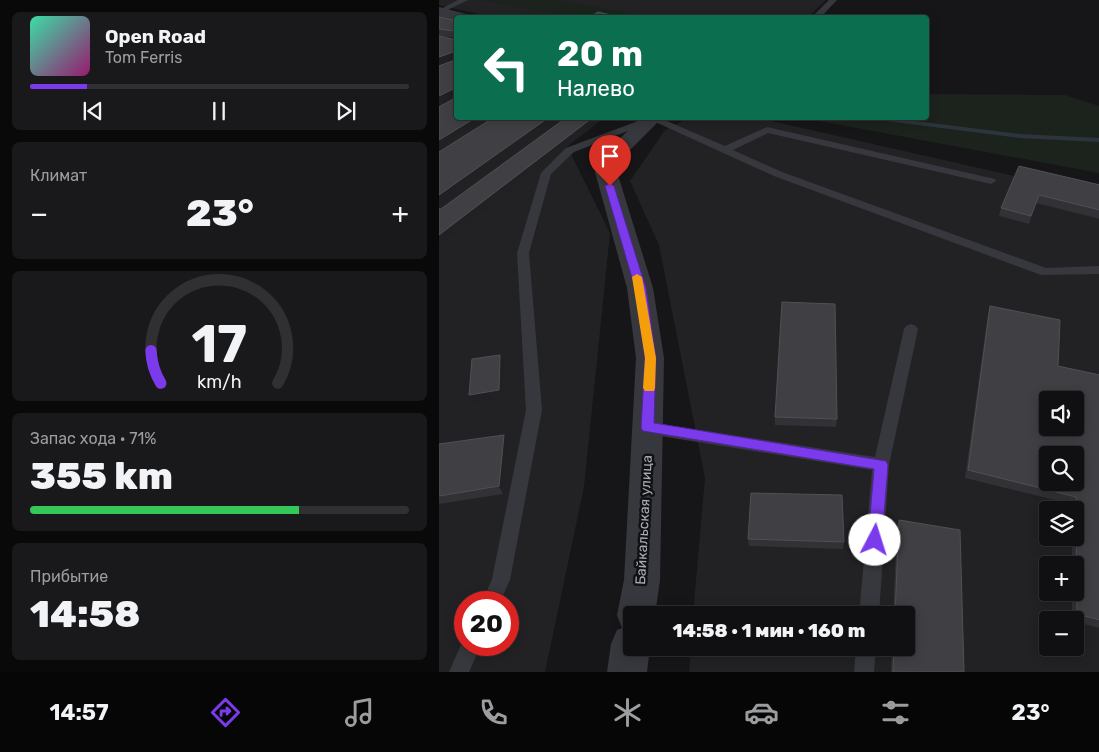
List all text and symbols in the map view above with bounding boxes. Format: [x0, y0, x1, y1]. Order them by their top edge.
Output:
text: Open Road [105, 25, 206, 48]
text: 20 m [557, 33, 643, 75]
icon: left [474, 35, 539, 100]
text: Tom Ferris [105, 48, 182, 67]
text: Налево [557, 75, 635, 102]
icon: previous [79, 97, 107, 125]
icon: pause [205, 97, 233, 125]
icon: next [332, 97, 360, 125]
pin [589, 135, 631, 186]
icon: arrive [596, 142, 624, 170]
text: Климат [30, 166, 87, 185]
text: 23° [186, 190, 254, 236]
text: − [30, 197, 48, 230]
text: + [392, 197, 409, 230]
text: 17 [192, 313, 247, 375]
text: km/h [197, 371, 242, 392]
map controls [1039, 391, 1084, 656]
button: sound [1039, 391, 1084, 436]
text: Запас хода · 71% [30, 429, 156, 448]
button: search [1039, 446, 1084, 491]
text: 355 km [30, 453, 173, 499]
street label: Байкальская улица [632, 455, 656, 585]
button: layers [1039, 501, 1084, 546]
position arrow [848, 513, 900, 565]
button: + [1039, 556, 1084, 601]
text: Прибытие [30, 567, 108, 586]
text: 14:58 [30, 591, 140, 637]
speed limit sign: 20 [454, 591, 519, 656]
button: − [1039, 611, 1084, 656]
text: 14:58 · 1 мин · 160 m [672, 619, 866, 642]
icon: directions [208, 695, 243, 730]
icon: music [342, 695, 377, 730]
icon: phone [476, 695, 511, 730]
icon: climate [610, 695, 645, 730]
icon: car [744, 695, 779, 730]
icon: filters [878, 695, 913, 730]
text: 14:57 [49, 699, 109, 726]
text: 23° [1012, 699, 1049, 726]

